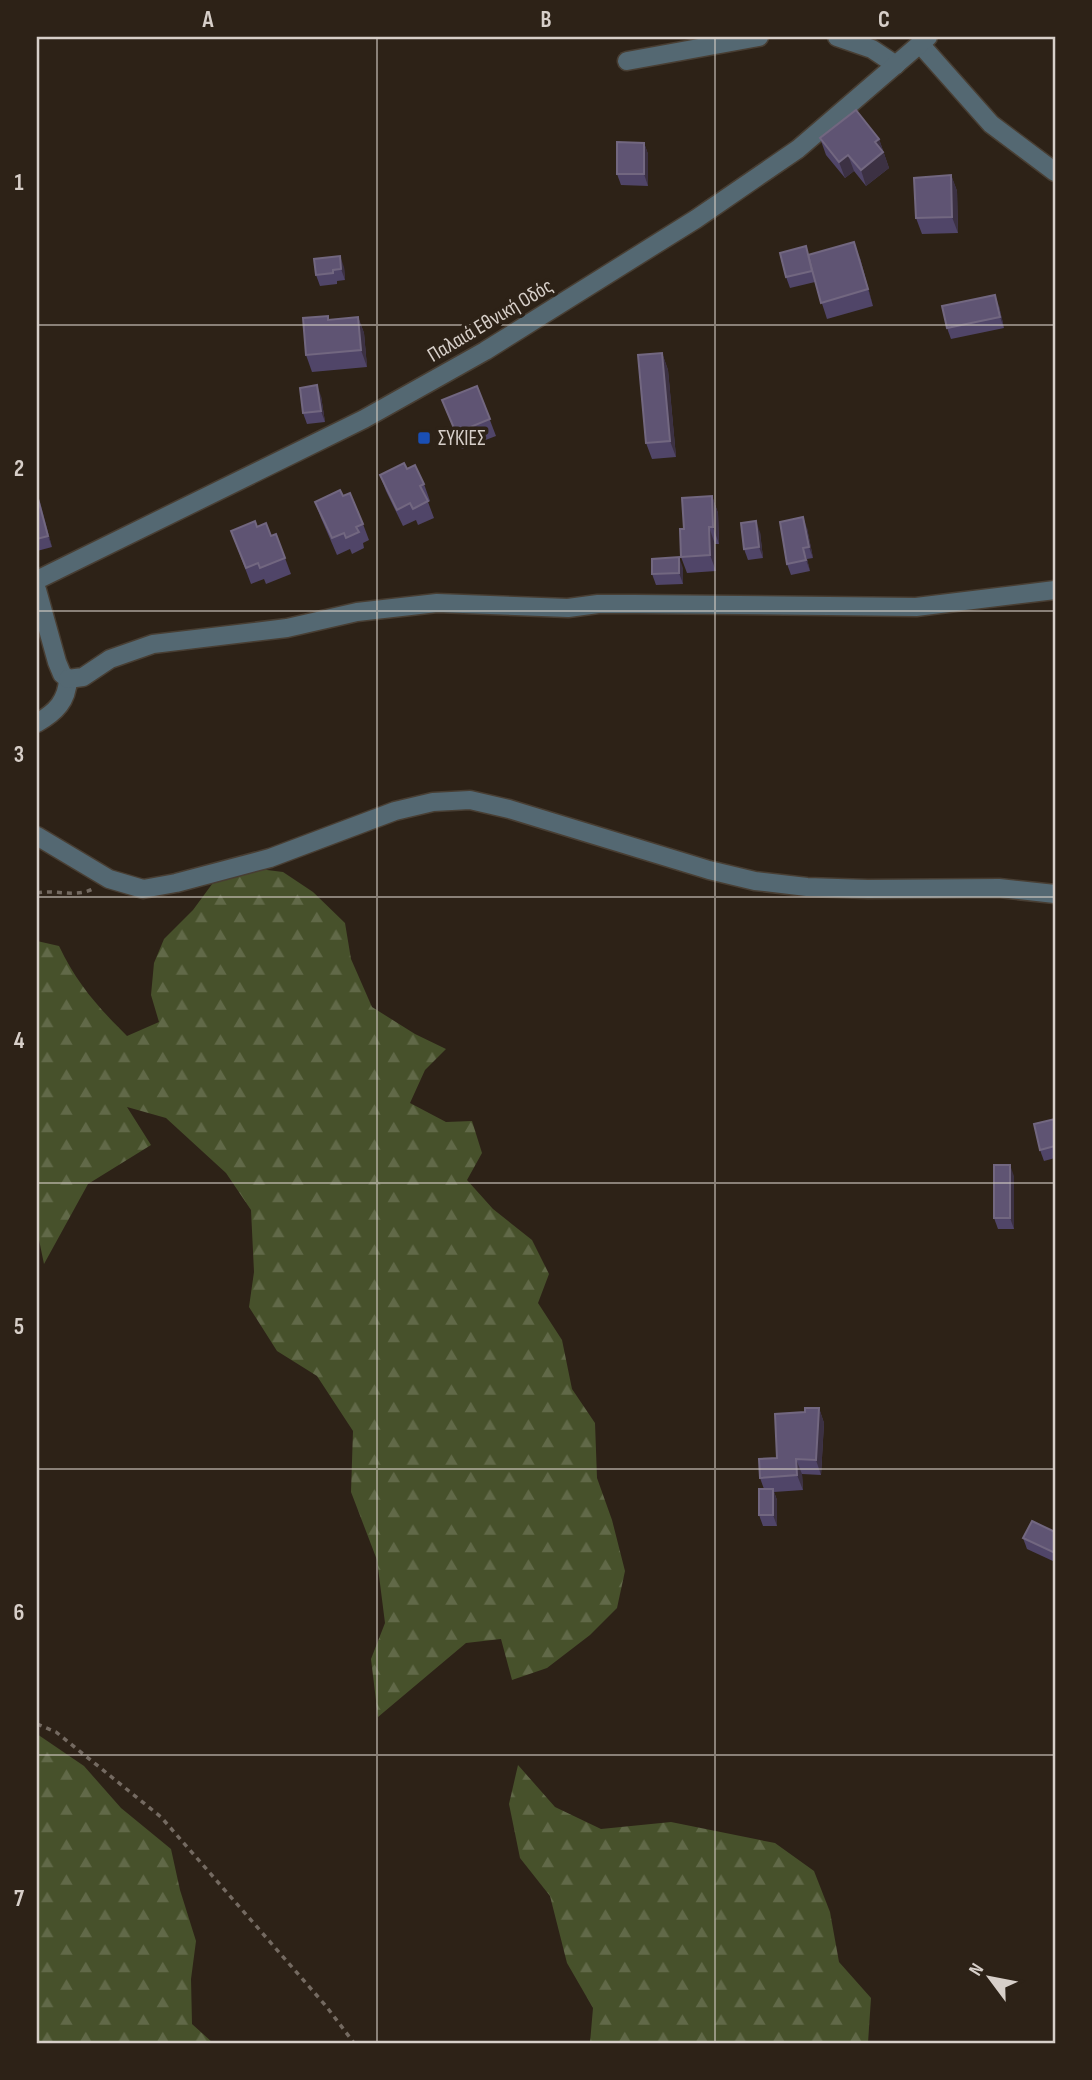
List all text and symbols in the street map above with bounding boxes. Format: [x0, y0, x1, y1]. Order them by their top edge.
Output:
text: A [202, 6, 215, 34]
text: B [541, 6, 552, 34]
text: C [878, 6, 890, 34]
text: 1 [14, 169, 24, 197]
street label: Παλαιά Εθνική Οδός [423, 273, 557, 368]
place label: ΣΥΚΙΕΣ [438, 426, 485, 451]
marker: ΣΥΚΙΕΣ [416, 430, 432, 446]
text: 2 [14, 455, 24, 483]
text: 3 [14, 741, 24, 769]
text: 4 [14, 1027, 25, 1055]
text: 5 [14, 1313, 24, 1341]
text: 6 [14, 1599, 24, 1627]
text: 7 [14, 1885, 24, 1913]
north arrow [956, 1944, 1026, 2014]
text: N [964, 1959, 989, 1980]

